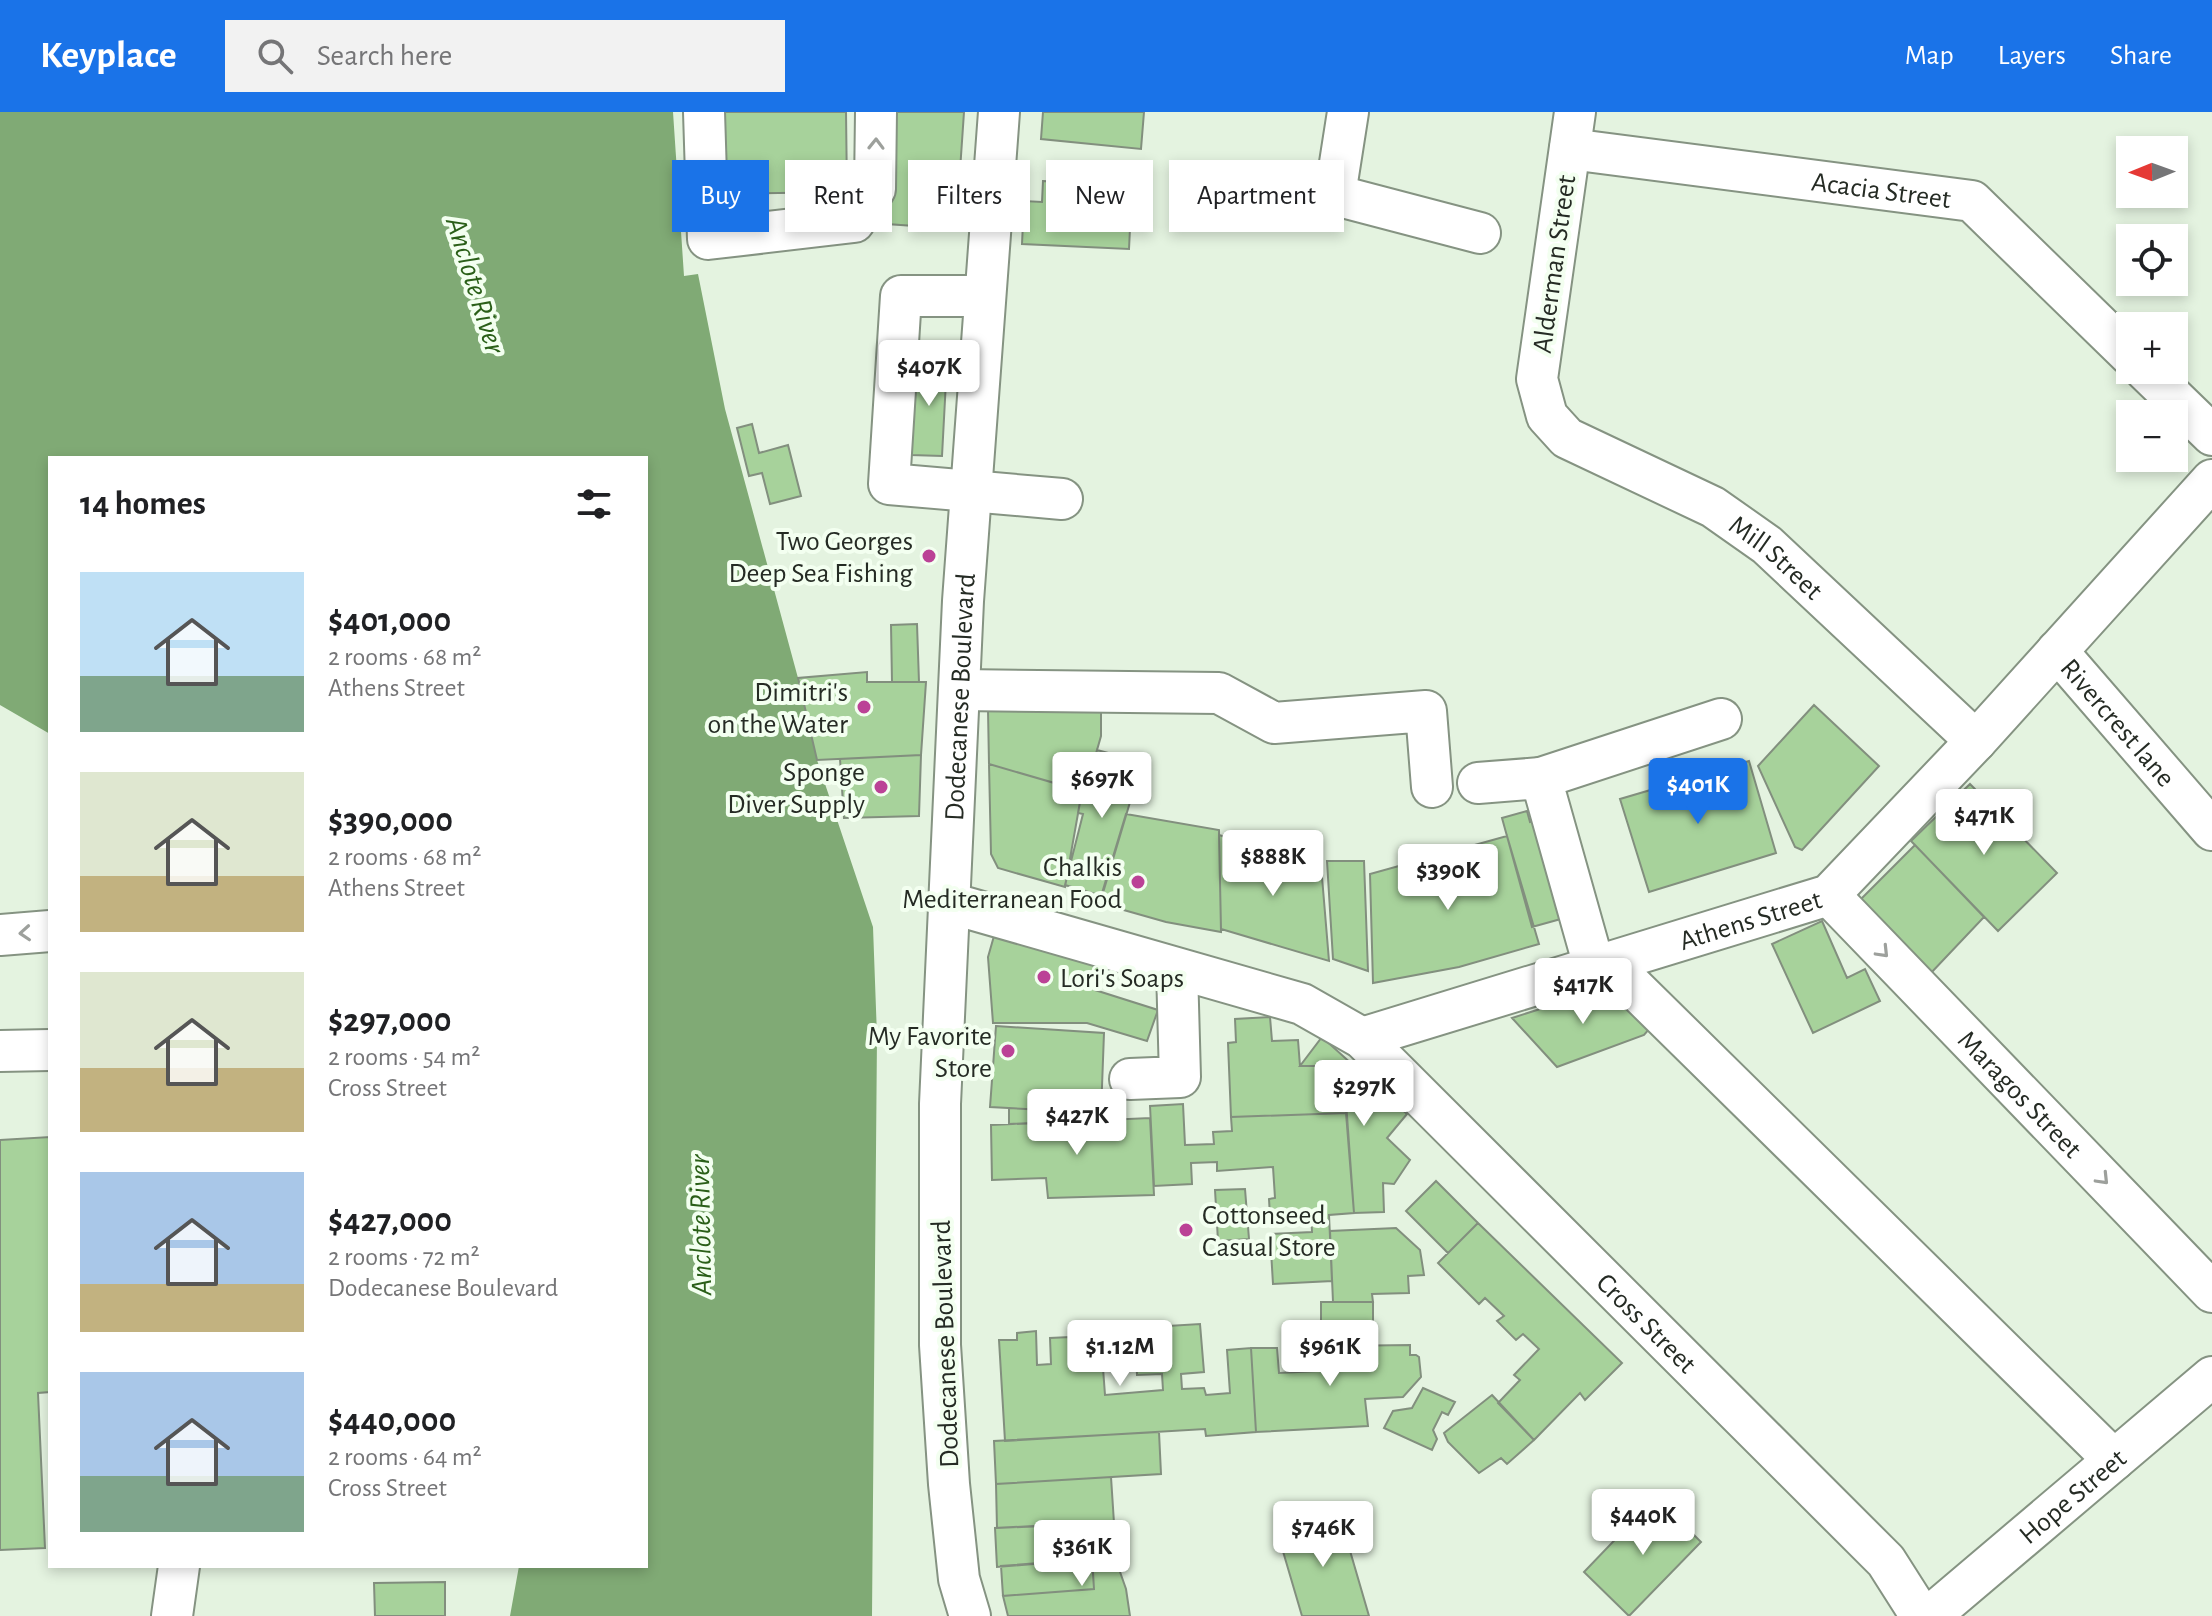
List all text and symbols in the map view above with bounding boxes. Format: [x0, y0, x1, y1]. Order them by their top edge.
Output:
search box [225, 20, 785, 92]
icon: search [253, 34, 297, 78]
text: Keyplace [40, 37, 177, 75]
text: Search here [317, 41, 452, 71]
text: Map [1905, 42, 1954, 70]
text: Layers [1998, 42, 2066, 70]
text: Share [2110, 42, 2172, 70]
north arrow [2116, 136, 2188, 208]
map controls [2116, 136, 2188, 472]
one-way arrow [867, 137, 885, 150]
chip: Buy [672, 160, 769, 232]
chip: Rent [785, 160, 892, 232]
chip: Filters [908, 160, 1030, 232]
chip: New [1046, 160, 1153, 232]
chip: Apartment [1169, 160, 1344, 232]
street label: Acacia Street [1810, 168, 1953, 214]
street label: Alderman Street [1529, 173, 1581, 355]
water label: Anclote River [440, 213, 510, 358]
button: locate [2116, 224, 2188, 296]
button: + [2116, 312, 2188, 384]
pin: $407K [873, 340, 985, 408]
text: $407K [897, 353, 961, 379]
button: − [2116, 400, 2188, 472]
icon: filters [572, 482, 616, 526]
text: 14 homes [80, 487, 206, 521]
street label: Mill Street [1724, 511, 1827, 606]
place label: Two Georges Deep Sea Fishing [728, 528, 913, 588]
marker: Two Georges Deep Sea Fishing [920, 547, 938, 565]
street label: Dodecanese Boulevard [941, 572, 981, 821]
icon: home [144, 604, 240, 700]
text: $401,000 [328, 604, 451, 638]
text: 2 rooms · 68 m² [328, 644, 481, 670]
street label: Rivercrest lane [2054, 654, 2180, 793]
text: Athens Street [328, 675, 465, 701]
place label: Dimitri's on the Water [708, 679, 848, 739]
marker: Dimitri's on the Water [855, 698, 873, 716]
pin: $697K [1046, 752, 1158, 820]
pin: $401K [1642, 758, 1754, 826]
place label: Sponge Diver Supply [727, 759, 865, 819]
text: $697K [1070, 765, 1134, 791]
text: $401K [1667, 771, 1729, 797]
marker: Sponge Diver Supply [872, 778, 890, 796]
pin: $471K [1928, 789, 2040, 857]
text: $471K [1954, 802, 2014, 828]
icon: home [144, 804, 240, 900]
text: $390,000 [328, 804, 453, 838]
pin: $888K [1217, 830, 1329, 898]
text: $888K [1240, 843, 1306, 869]
text: 2 rooms · 68 m² [328, 844, 481, 870]
pin: $390K [1392, 844, 1504, 912]
place label: Chalkis Mediterranean Food [902, 854, 1122, 914]
text: $390K [1416, 857, 1480, 883]
marker: Chalkis Mediterranean Food [1129, 873, 1147, 891]
text: Athens Street [328, 875, 465, 901]
street label: Athens Street [1676, 886, 1825, 956]
one-way arrow [18, 924, 31, 941]
one-way arrow [1874, 942, 1888, 957]
pin: $417K [1527, 958, 1639, 1026]
place label: Lori's Soaps [1060, 965, 1184, 993]
marker: Lori's Soaps [1035, 968, 1053, 986]
text: $417K [1553, 971, 1613, 997]
icon: home [144, 1004, 240, 1100]
text: $297,000 [328, 1004, 451, 1038]
place label: My Favorite Store [868, 1023, 992, 1083]
street label: Maragos Street [1952, 1026, 2086, 1164]
marker: My Favorite Store [999, 1042, 1017, 1060]
text: 2 rooms · 54 m² [328, 1044, 480, 1070]
pin: $297K [1308, 1060, 1420, 1128]
text: $297K [1333, 1073, 1395, 1099]
text: Cross Street [328, 1075, 447, 1101]
pin: $427K [1021, 1089, 1133, 1157]
text: $427K [1045, 1102, 1109, 1128]
water label: Anclote River [685, 1153, 717, 1297]
one-way arrow [2094, 1170, 2108, 1184]
place label: Cottonseed Casual Store [1202, 1202, 1336, 1262]
icon: home [144, 1204, 240, 1300]
text: $427,000 [328, 1204, 452, 1238]
street label: Dodecanese Boulevard [928, 1220, 964, 1468]
marker: Cottonseed Casual Store [1177, 1221, 1195, 1239]
text: 2 rooms · 72 m² [328, 1244, 480, 1270]
street label: Cross Street [1590, 1269, 1701, 1379]
text: Dodecanese Boulevard [328, 1275, 558, 1301]
pin: $1.12M [1055, 1320, 1185, 1388]
pin: $961K [1274, 1320, 1386, 1388]
text: $1.12M [1085, 1333, 1155, 1359]
text: $961K [1299, 1333, 1361, 1359]
icon: home [144, 1404, 240, 1500]
text: $440,000 [328, 1404, 456, 1438]
text: 2 rooms · 64 m² [328, 1444, 482, 1470]
street label: Hope Street [2015, 1444, 2132, 1550]
text: Cross Street [328, 1475, 447, 1501]
pin: $440K [1587, 1489, 1699, 1557]
pin: $746K [1267, 1501, 1379, 1569]
text: $440K [1610, 1502, 1676, 1528]
text: $746K [1291, 1514, 1355, 1540]
pin: $361K [1026, 1520, 1138, 1588]
text: $361K [1052, 1533, 1112, 1559]

